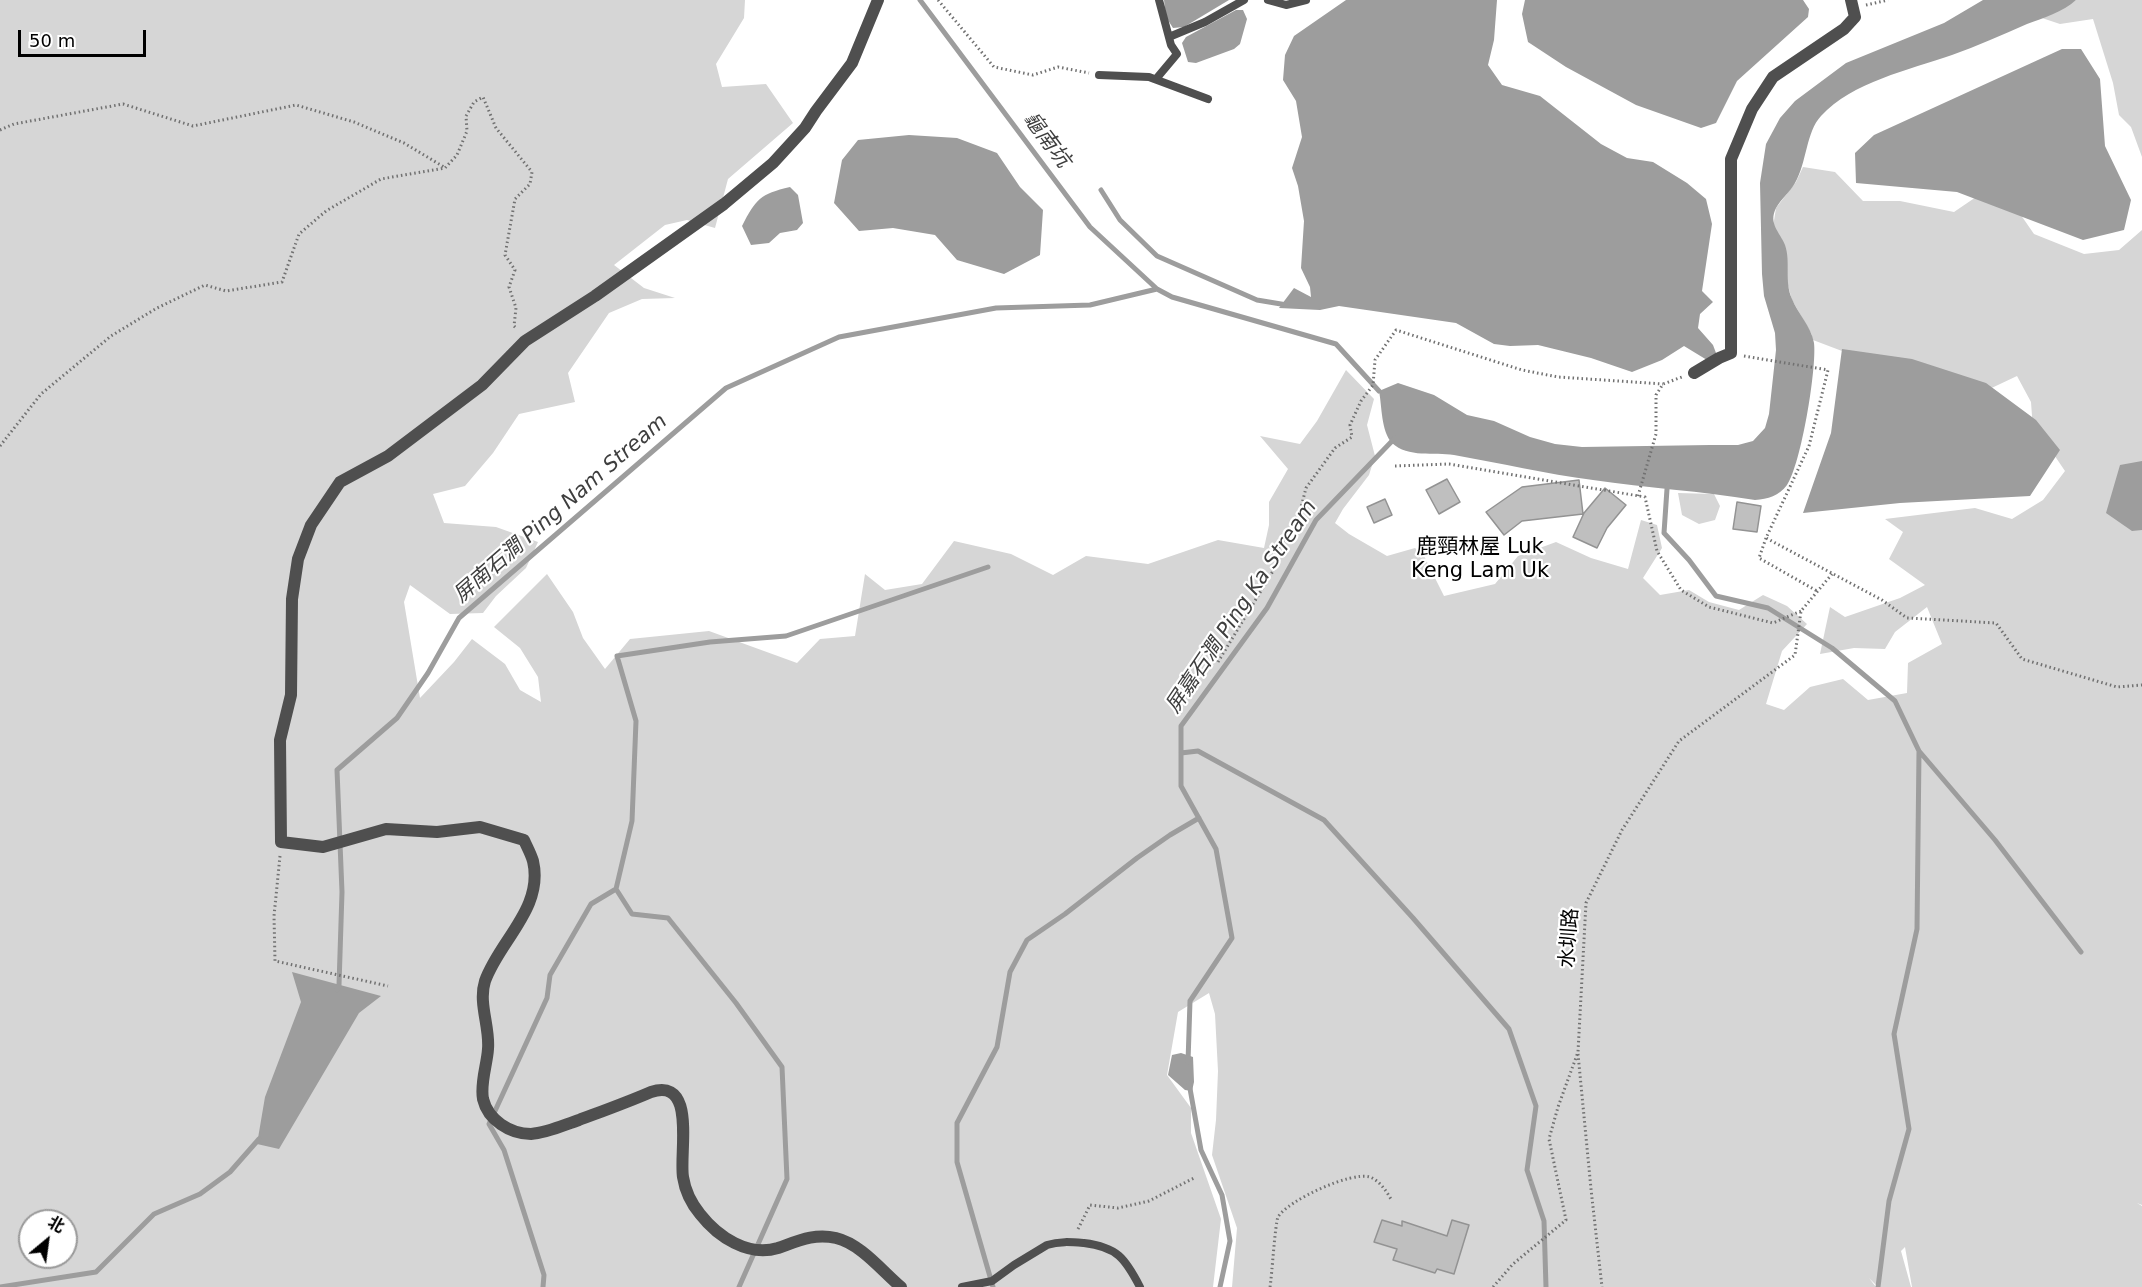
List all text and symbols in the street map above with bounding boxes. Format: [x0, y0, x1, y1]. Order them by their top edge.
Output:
scale bar [21, 18, 148, 56]
text: 50 m [29, 30, 75, 51]
water label: 龜南坑 [1017, 107, 1075, 173]
water label: 屏南石澗 Ping Nam Stream [449, 409, 673, 609]
water label: 屏嘉石澗 Ping Ka Stream [1161, 496, 1323, 718]
district label: 鹿頸林屋 Luk Keng Lam Uk [1403, 535, 1557, 585]
street label: 水圳路 [1556, 907, 1584, 969]
north arrow [18, 1209, 78, 1269]
text: 北 [44, 1212, 68, 1237]

